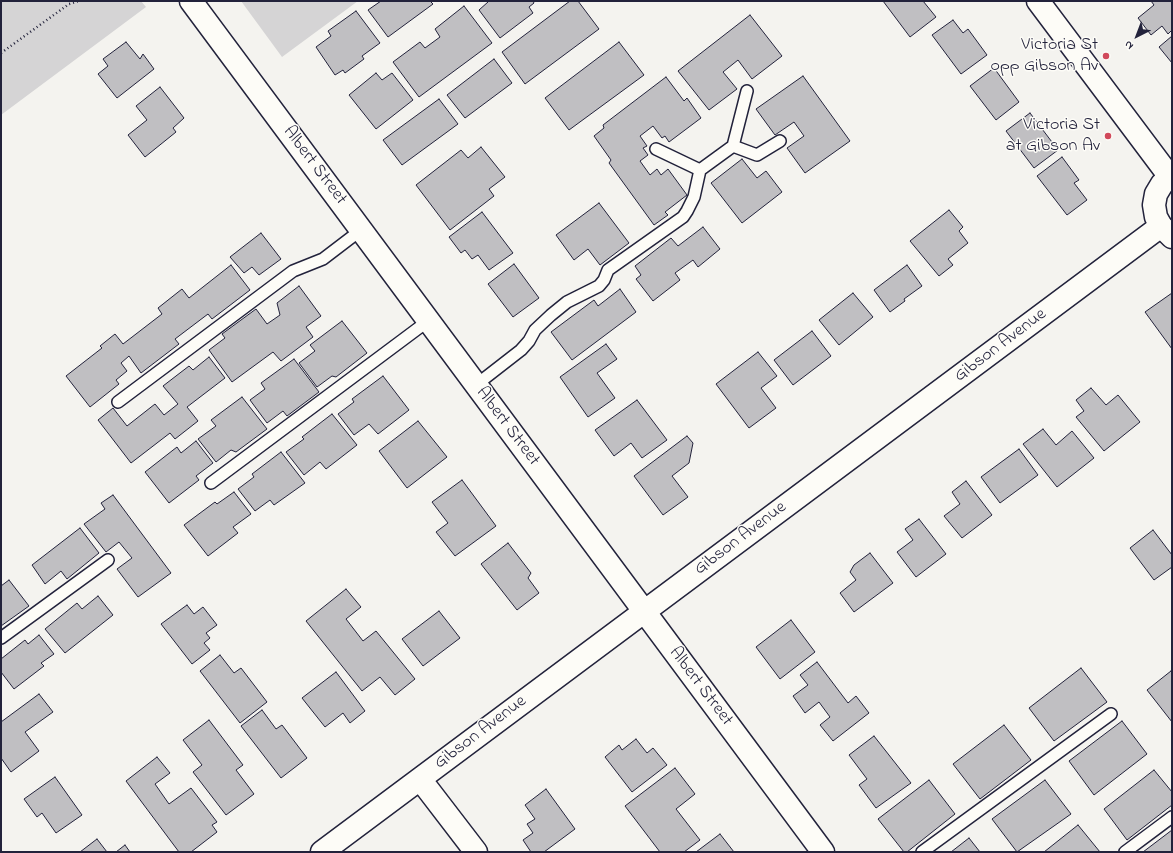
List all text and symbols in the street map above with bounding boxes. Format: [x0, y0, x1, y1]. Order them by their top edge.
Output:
north arrow [1117, 16, 1157, 56]
place label: Victoria St opp Gibson Av [991, 35, 1098, 78]
text: N [1121, 36, 1137, 53]
marker: Victoria St opp Gibson Av [1101, 51, 1111, 61]
place label: Victoria St at Gibson Av [1006, 115, 1100, 158]
street label: Albert Street [277, 122, 351, 210]
marker: Victoria St at Gibson Av [1103, 131, 1113, 141]
street label: Gibson Avenue [951, 304, 1051, 388]
street label: Albert Street [470, 383, 544, 471]
street label: Gibson Avenue [691, 497, 791, 581]
street label: Albert Street [663, 643, 737, 731]
street label: Gibson Avenue [431, 691, 531, 775]

